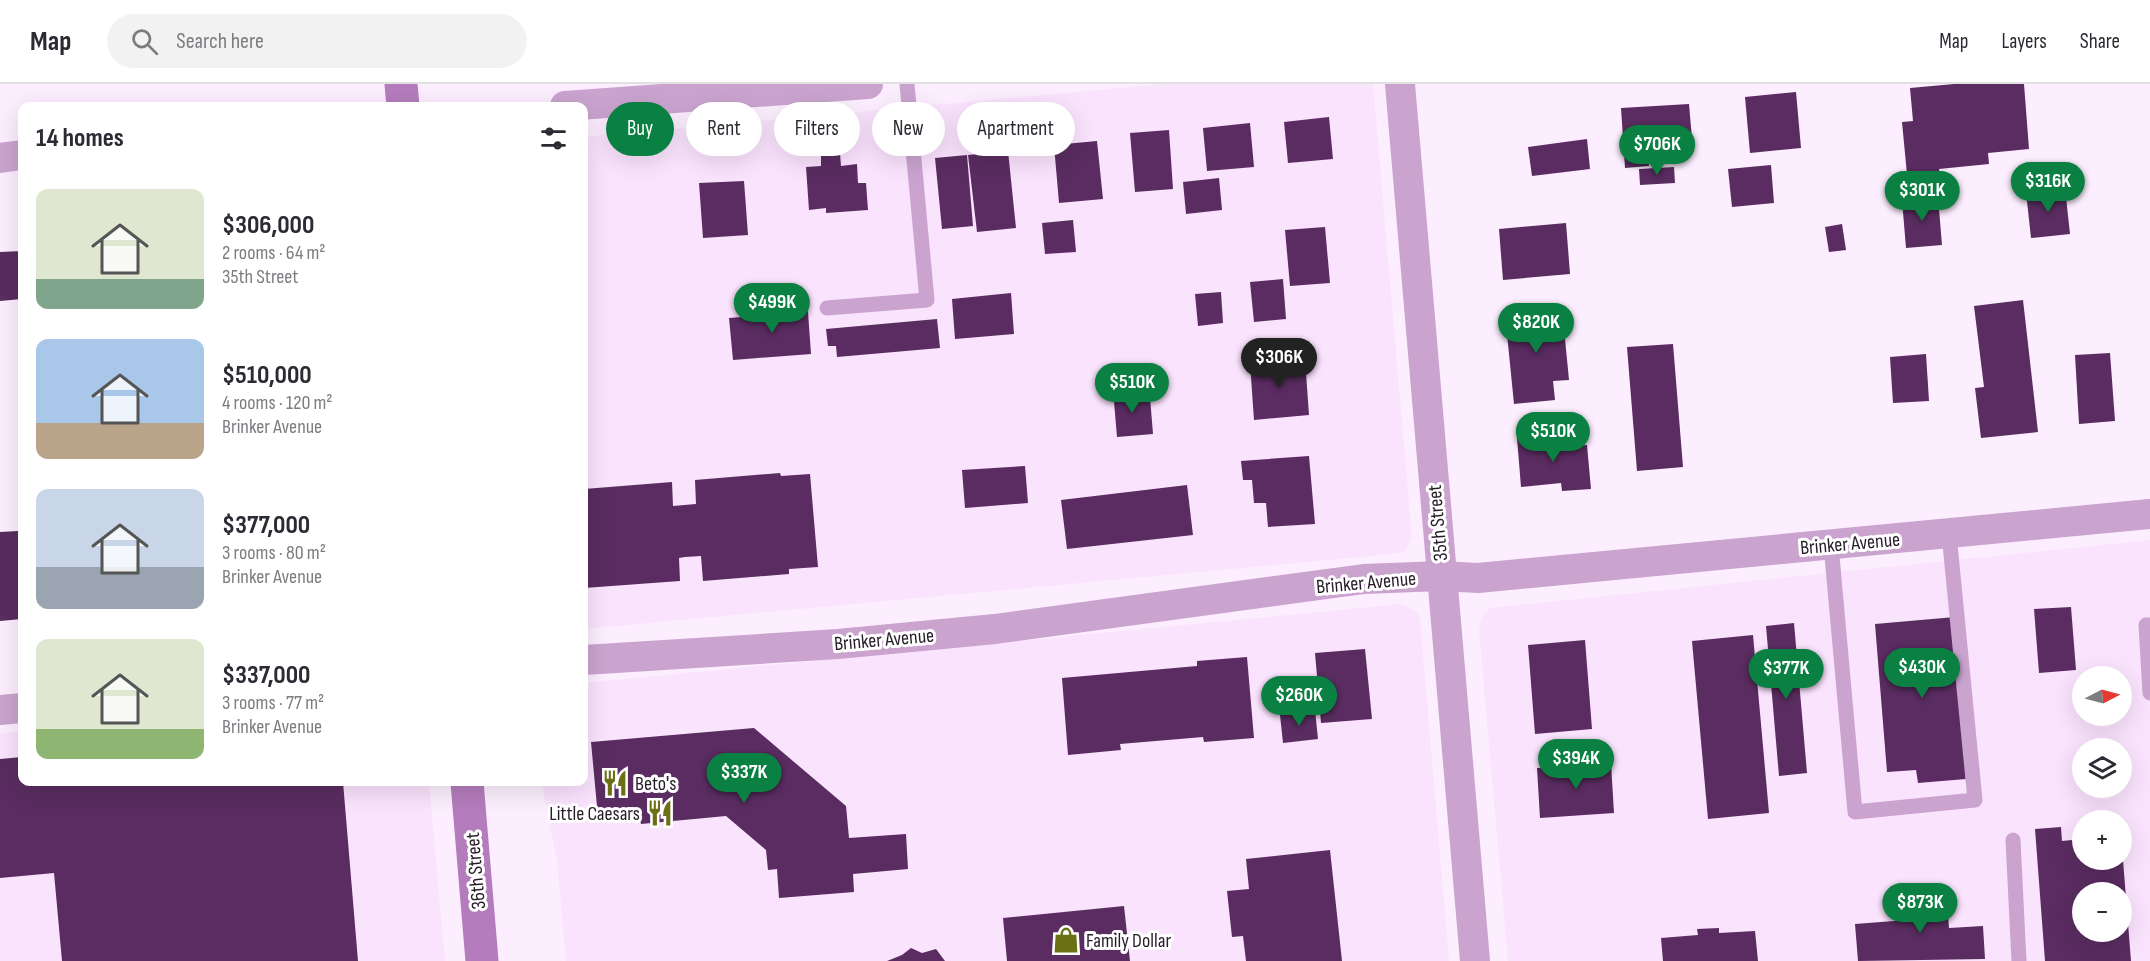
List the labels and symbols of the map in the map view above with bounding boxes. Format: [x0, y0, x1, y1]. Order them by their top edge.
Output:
pin: $706K [1615, 125, 1699, 176]
pin: $316K [2006, 162, 2090, 213]
pin: $301K [1880, 171, 1964, 222]
pin: $499K [730, 283, 814, 334]
pin: $820K [1494, 303, 1578, 354]
pin: $306K [1237, 338, 1321, 389]
pin: $510K [1090, 363, 1174, 414]
pin: $510K [1511, 412, 1595, 463]
street label: 35th Street [1423, 484, 1453, 562]
street label: Brinker Avenue [1799, 528, 1901, 560]
street label: Brinker Avenue [1315, 567, 1417, 599]
street label: Brinker Avenue [833, 624, 935, 656]
pin: $430K [1880, 648, 1964, 699]
pin: $377K [1744, 649, 1828, 700]
north arrow [2072, 666, 2132, 726]
pin: $260K [1257, 676, 1341, 727]
pin: $394K [1534, 739, 1618, 790]
pin: $337K [702, 753, 786, 804]
restaurant icon: Beto's [600, 768, 630, 798]
place label: Beto's [635, 772, 676, 796]
restaurant icon: Little Caesars [645, 798, 675, 828]
place label: Little Caesars [549, 802, 640, 826]
street label: 36th Street [461, 831, 491, 910]
pin: $873K [1878, 883, 1962, 934]
shop icon: Family Dollar [1051, 925, 1081, 955]
place label: Family Dollar [1086, 929, 1171, 953]

